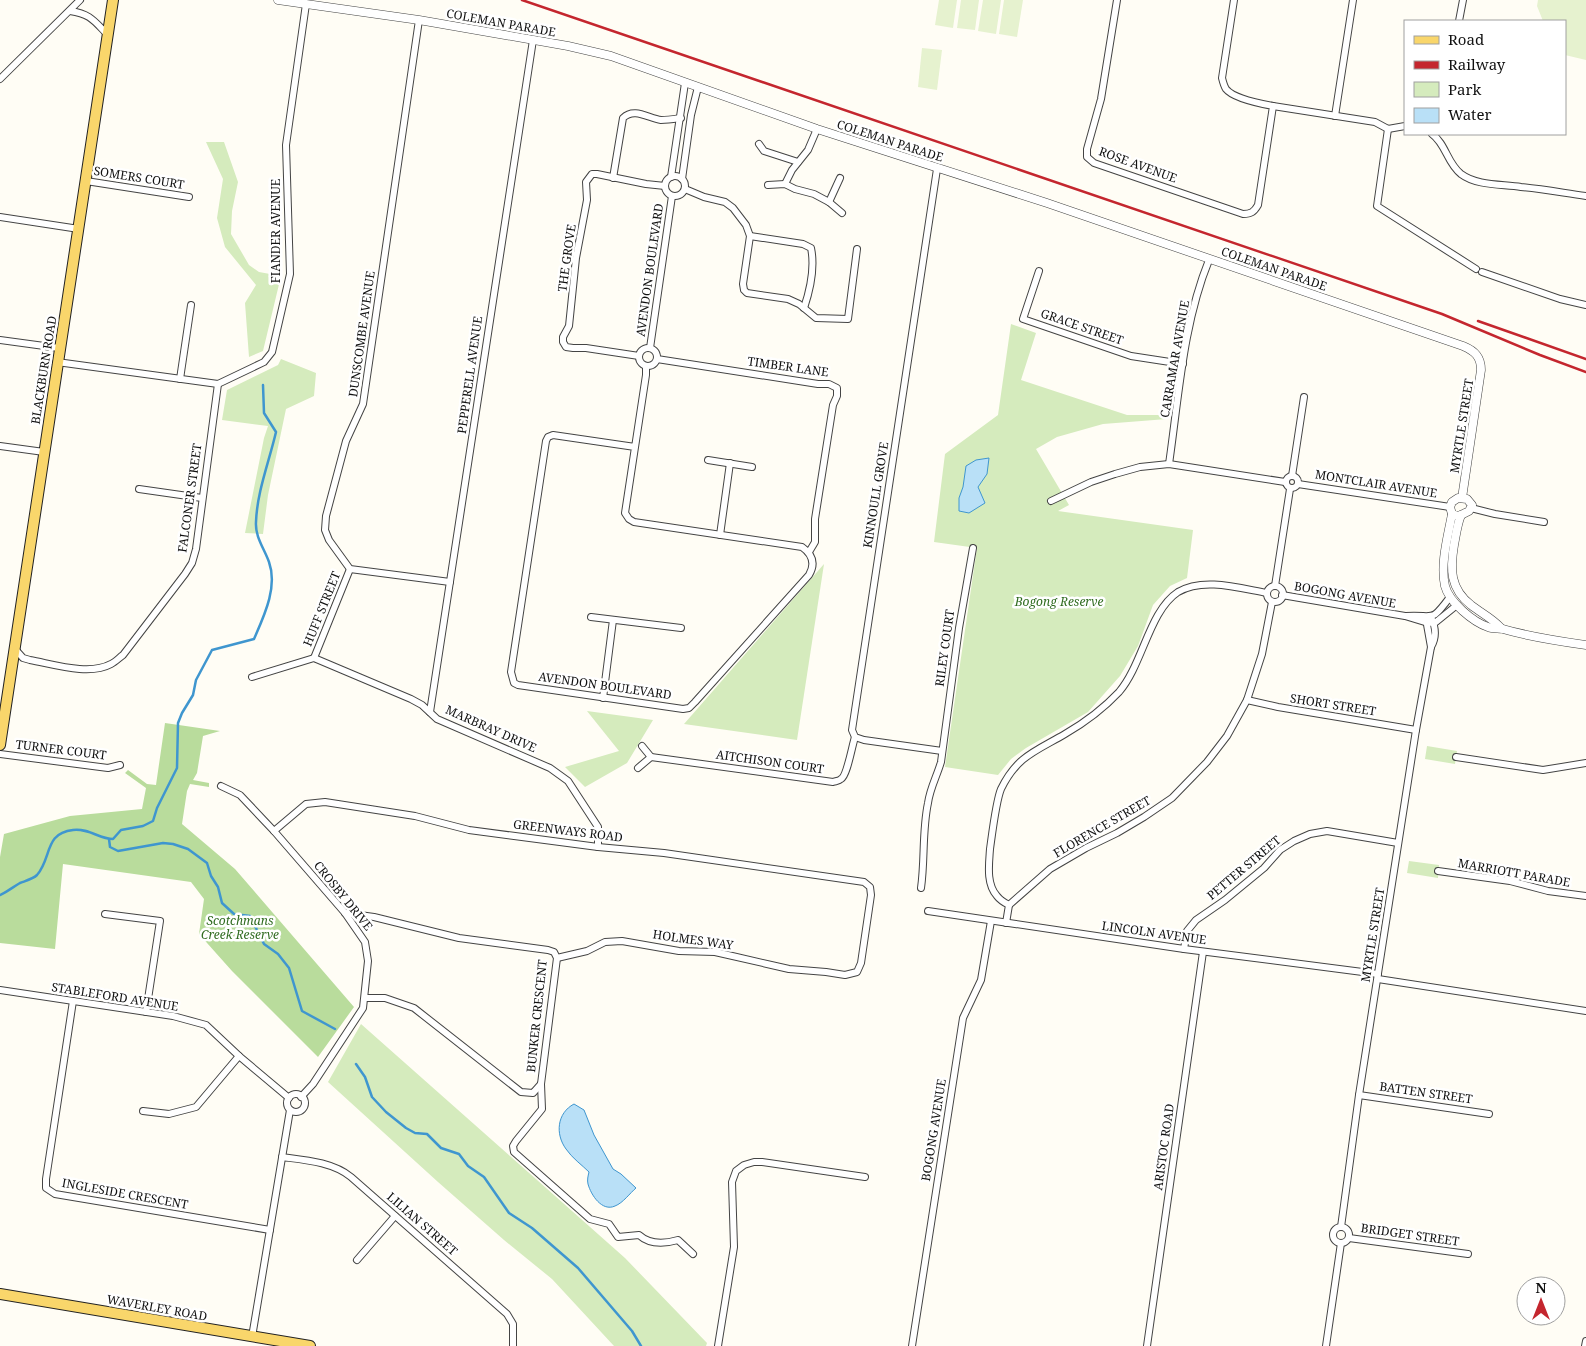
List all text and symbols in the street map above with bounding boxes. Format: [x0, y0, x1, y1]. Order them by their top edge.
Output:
street label: COLEMAN PARADE [445, 5, 557, 41]
legend [1404, 20, 1566, 135]
text: Road [1448, 29, 1484, 49]
text: Railway [1448, 54, 1506, 74]
text: Park [1448, 79, 1482, 99]
text: Water [1448, 104, 1491, 124]
street label: COLEMAN PARADE [835, 115, 945, 166]
street label: ROSE AVENUE [1097, 143, 1180, 187]
street label: SOMERS COURT [93, 162, 186, 193]
street label: FIANDER AVENUE [267, 179, 284, 283]
street label: AVENDON BOULEVARD [632, 202, 667, 338]
street label: THE GROVE [553, 223, 580, 293]
street label: COLEMAN PARADE [1219, 242, 1329, 295]
street label: DUNSCOMBE AVENUE [344, 270, 379, 398]
street label: CARRAMAR AVENUE [1156, 299, 1193, 419]
street label: GRACE STREET [1039, 304, 1126, 349]
street label: BLACKBURN ROAD [27, 314, 61, 425]
street label: PEPPERELL AVENUE [453, 315, 486, 435]
street label: TIMBER LANE [746, 352, 830, 381]
street label: MYRTLE STREET [1446, 377, 1477, 474]
street label: KINNOULL GROVE [859, 441, 892, 549]
street label: FALCONER STREET [173, 442, 206, 554]
street label: MONTCLAIR AVENUE [1314, 465, 1438, 502]
street label: HUFF STREET [299, 568, 344, 649]
street label: BOGONG AVENUE [1293, 577, 1397, 612]
park label: Bogong Reserve [1014, 593, 1103, 610]
street label: RILEY COURT [931, 608, 958, 687]
street label: AVENDON BOULEVARD [537, 668, 673, 703]
street label: SHORT STREET [1289, 689, 1378, 720]
street label: MARBRAY DRIVE [443, 701, 539, 756]
street label: TURNER COURT [15, 736, 108, 764]
street label: AITCHISON COURT [715, 746, 826, 778]
street label: FLORENCE STREET [1050, 791, 1154, 861]
street label: GREENWAYS ROAD [512, 815, 624, 846]
street label: PETTER STREET [1203, 831, 1285, 904]
street label: MARRIOTT PARADE [1456, 854, 1572, 891]
street label: CROSBY DRIVE [310, 857, 377, 934]
street label: MYRTLE STREET [1357, 886, 1388, 983]
park label: Scotchmans Creek Reserve [201, 912, 279, 943]
street label: LINCOLN AVENUE [1101, 917, 1207, 948]
street label: HOLMES WAY [652, 925, 735, 954]
street label: BUNKER CRESCENT [522, 958, 551, 1073]
street label: STABLEFORD AVENUE [50, 978, 180, 1015]
street label: BOGONG AVENUE [917, 1078, 950, 1182]
street label: BATTEN STREET [1379, 1078, 1474, 1108]
street label: ARISTOC ROAD [1149, 1102, 1178, 1191]
street label: INGLESIDE CRESCENT [61, 1174, 190, 1213]
street label: LILIAN STREET [383, 1188, 462, 1259]
street label: BRIDGET STREET [1360, 1219, 1461, 1250]
north arrow [1516, 1276, 1566, 1326]
text: N [1535, 1278, 1547, 1297]
street label: WAVERLEY ROAD [106, 1290, 209, 1325]

